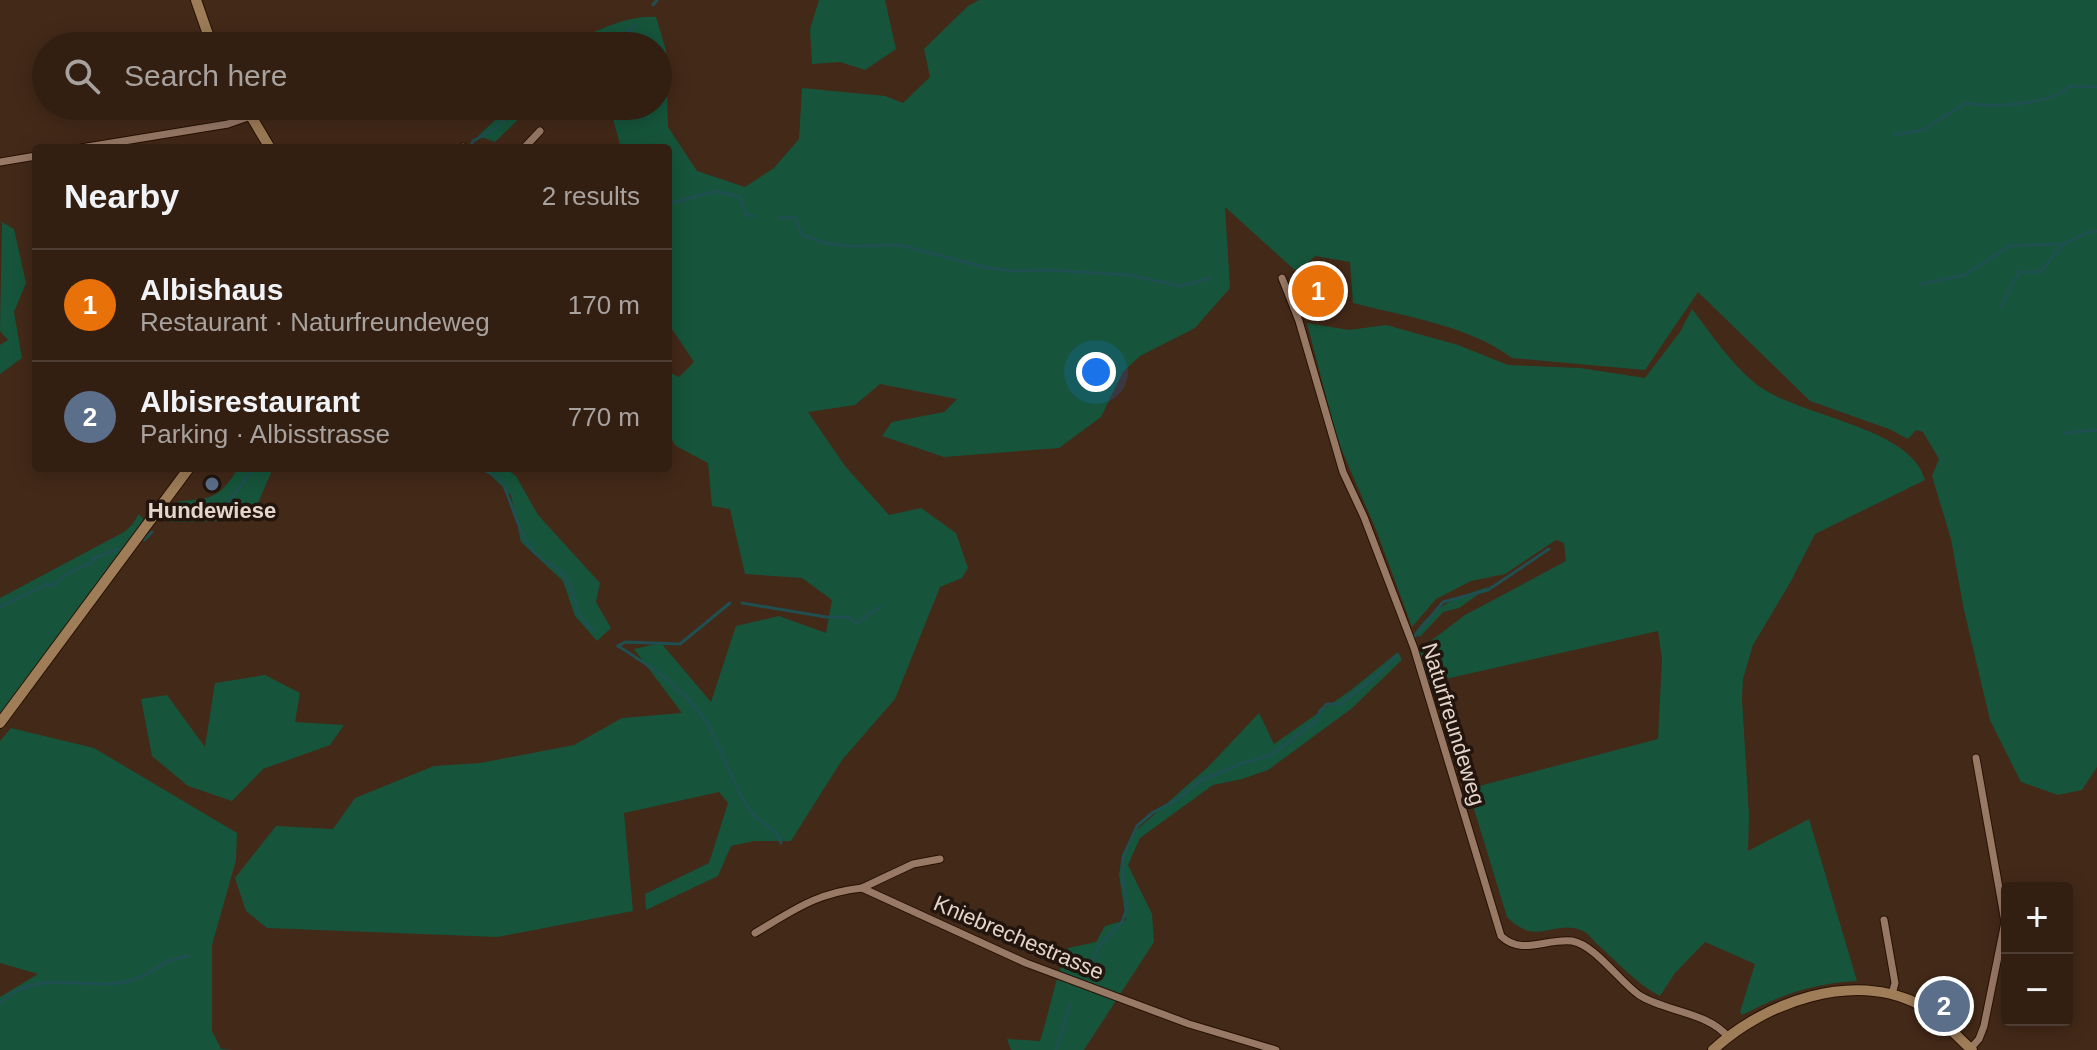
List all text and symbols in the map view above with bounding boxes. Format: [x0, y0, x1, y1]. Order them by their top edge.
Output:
search box [32, 32, 672, 120]
icon: search [60, 54, 104, 98]
text: Search here [124, 59, 287, 92]
text: Nearby [64, 177, 179, 215]
text: 2 results [542, 181, 640, 211]
pin: 1 [1292, 261, 1344, 321]
text: Albishaus [140, 273, 283, 306]
text: 1 [83, 290, 97, 320]
text: 170 m [568, 290, 640, 320]
text: Restaurant · Naturfreundeweg [140, 307, 490, 337]
your location [1076, 352, 1116, 392]
text: Albisrestaurant [140, 385, 360, 418]
text: 2 [83, 402, 97, 432]
text: 770 m [568, 402, 640, 432]
text: Parking · Albisstrasse [140, 419, 390, 449]
marker: Hundewiese [203, 475, 221, 493]
place label: Hundewiese [148, 498, 276, 523]
street label: Naturfreundeweg [1417, 640, 1490, 809]
map controls [2001, 882, 2073, 1026]
button: + [2001, 882, 2073, 954]
street label: Kniebrechestrasse [930, 890, 1108, 985]
button: − [2001, 954, 2073, 1026]
pin: 2 [1918, 976, 1970, 1036]

